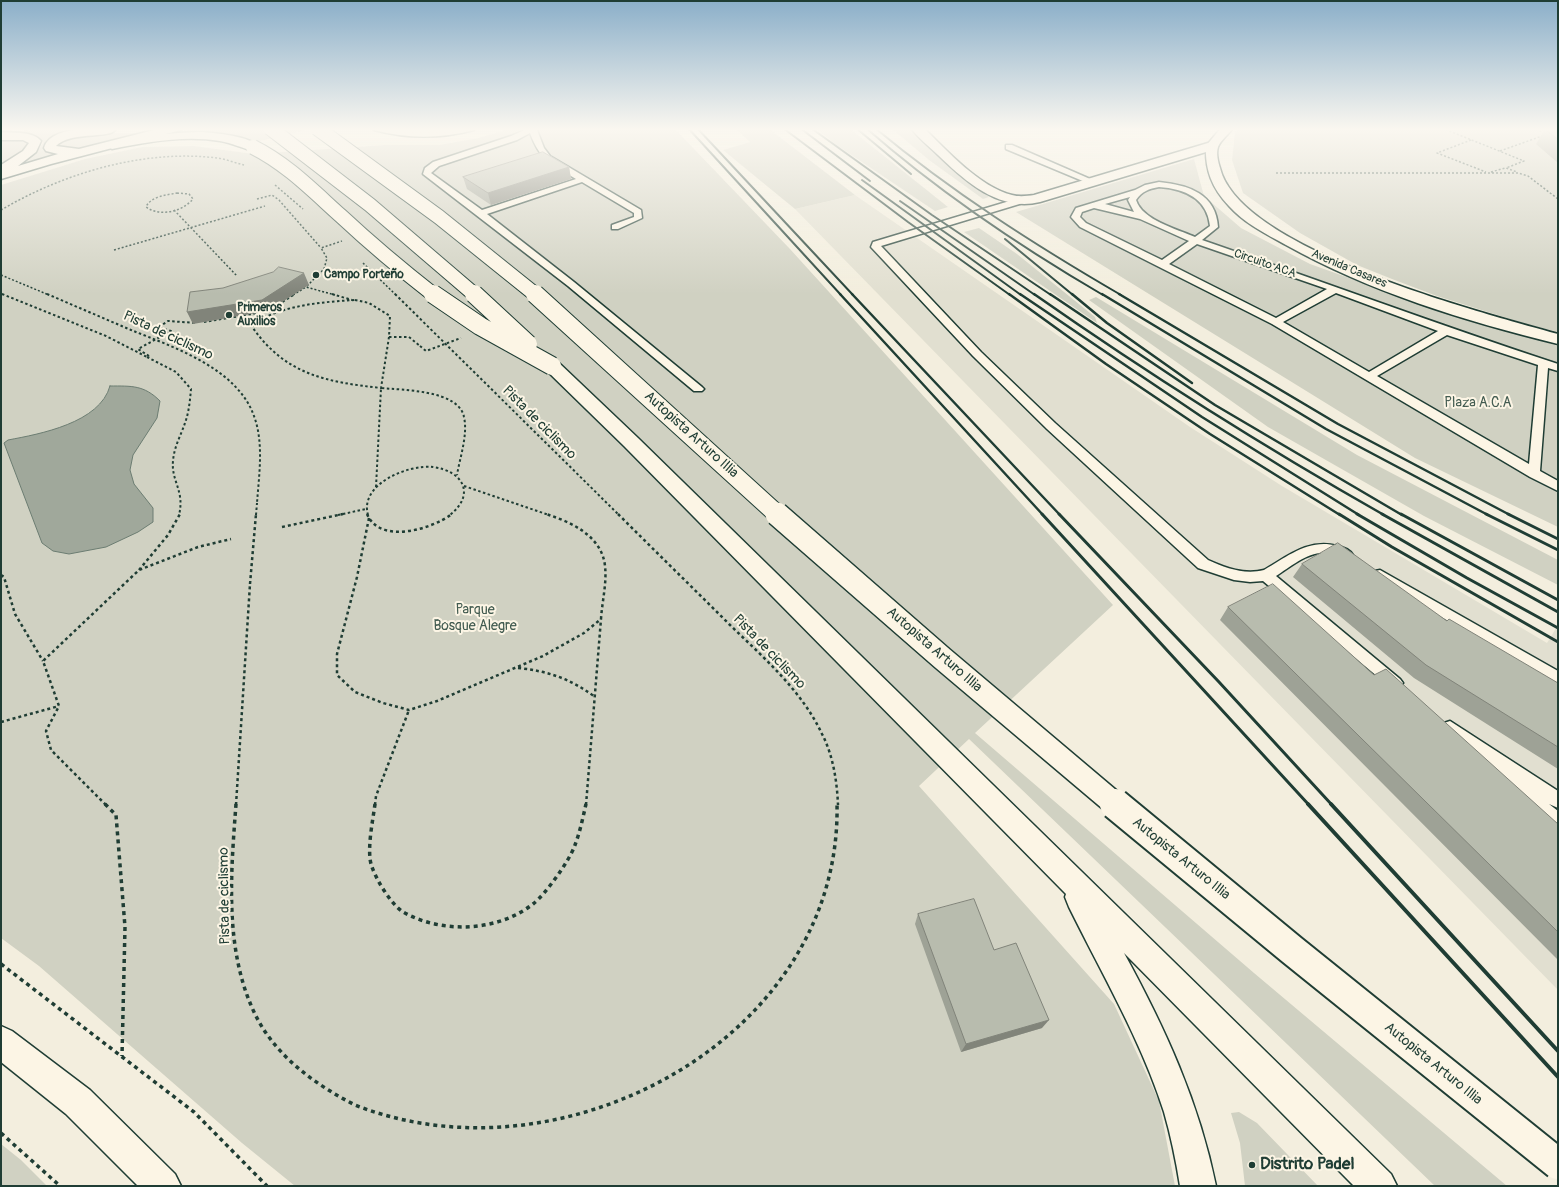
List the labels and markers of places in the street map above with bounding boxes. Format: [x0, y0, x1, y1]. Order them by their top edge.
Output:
place label: Campo Porteño [324, 268, 404, 282]
marker: Campo Porteño [311, 270, 321, 280]
place label: Primeros Auxilios [237, 301, 282, 329]
marker: Primeros Auxilios [224, 310, 234, 320]
place label: Distrito Padel [1260, 1155, 1354, 1175]
marker: Distrito Padel [1247, 1160, 1257, 1170]

